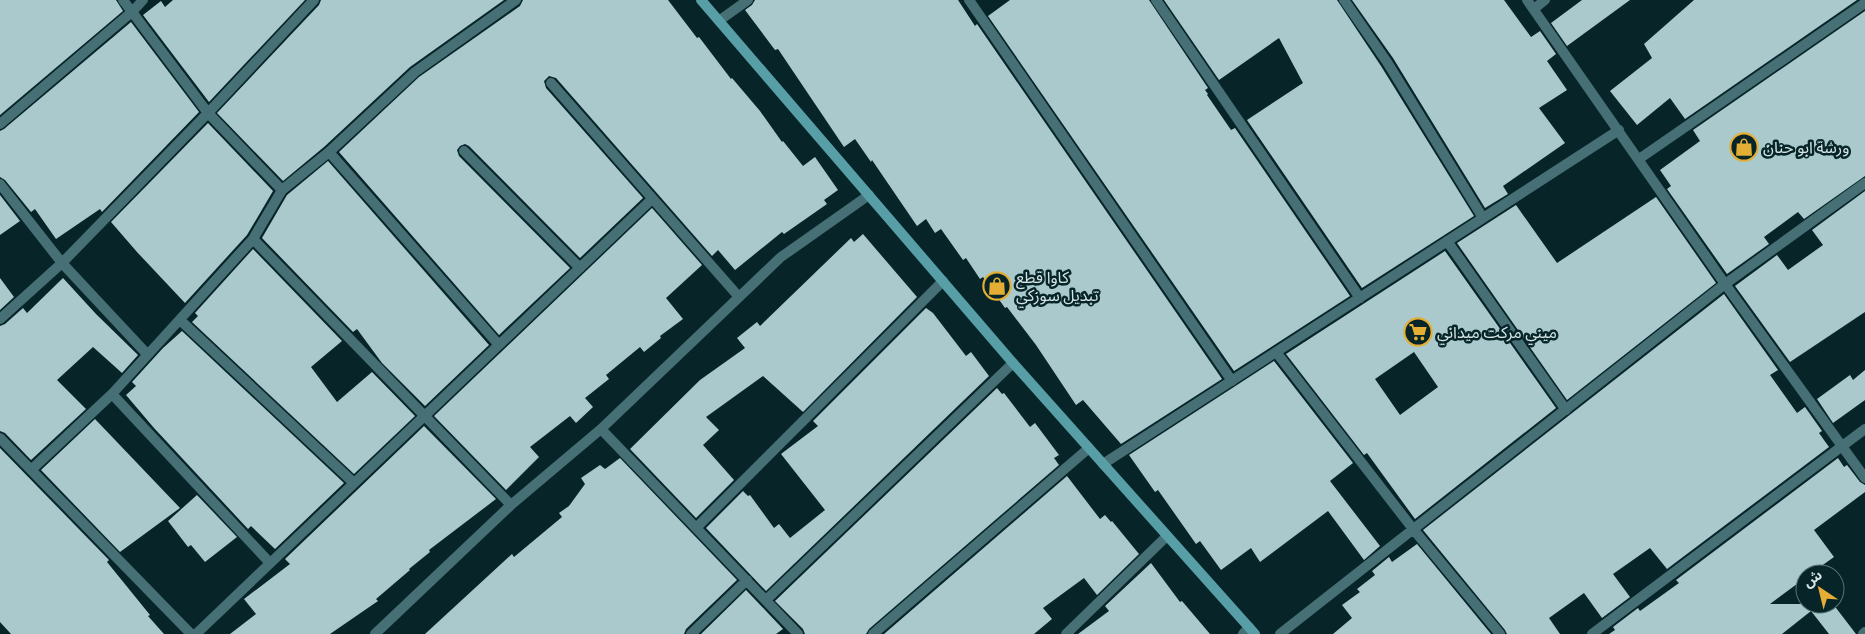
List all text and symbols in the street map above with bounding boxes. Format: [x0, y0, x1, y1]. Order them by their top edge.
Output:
shop icon: ورشة ابو حنان [1729, 132, 1759, 162]
place label: ورشة ابو حنان [1763, 136, 1849, 158]
place label: كاوا قطع تبديل سوزكي [1016, 266, 1099, 308]
shop icon: كاوا قطع تبديل سوزكي [982, 271, 1012, 301]
supermarket icon: ميني مركت ميداني [1403, 317, 1433, 347]
place label: ميني مركت ميداني [1437, 321, 1557, 345]
north arrow [1795, 564, 1845, 614]
text: ش [1800, 565, 1826, 591]

